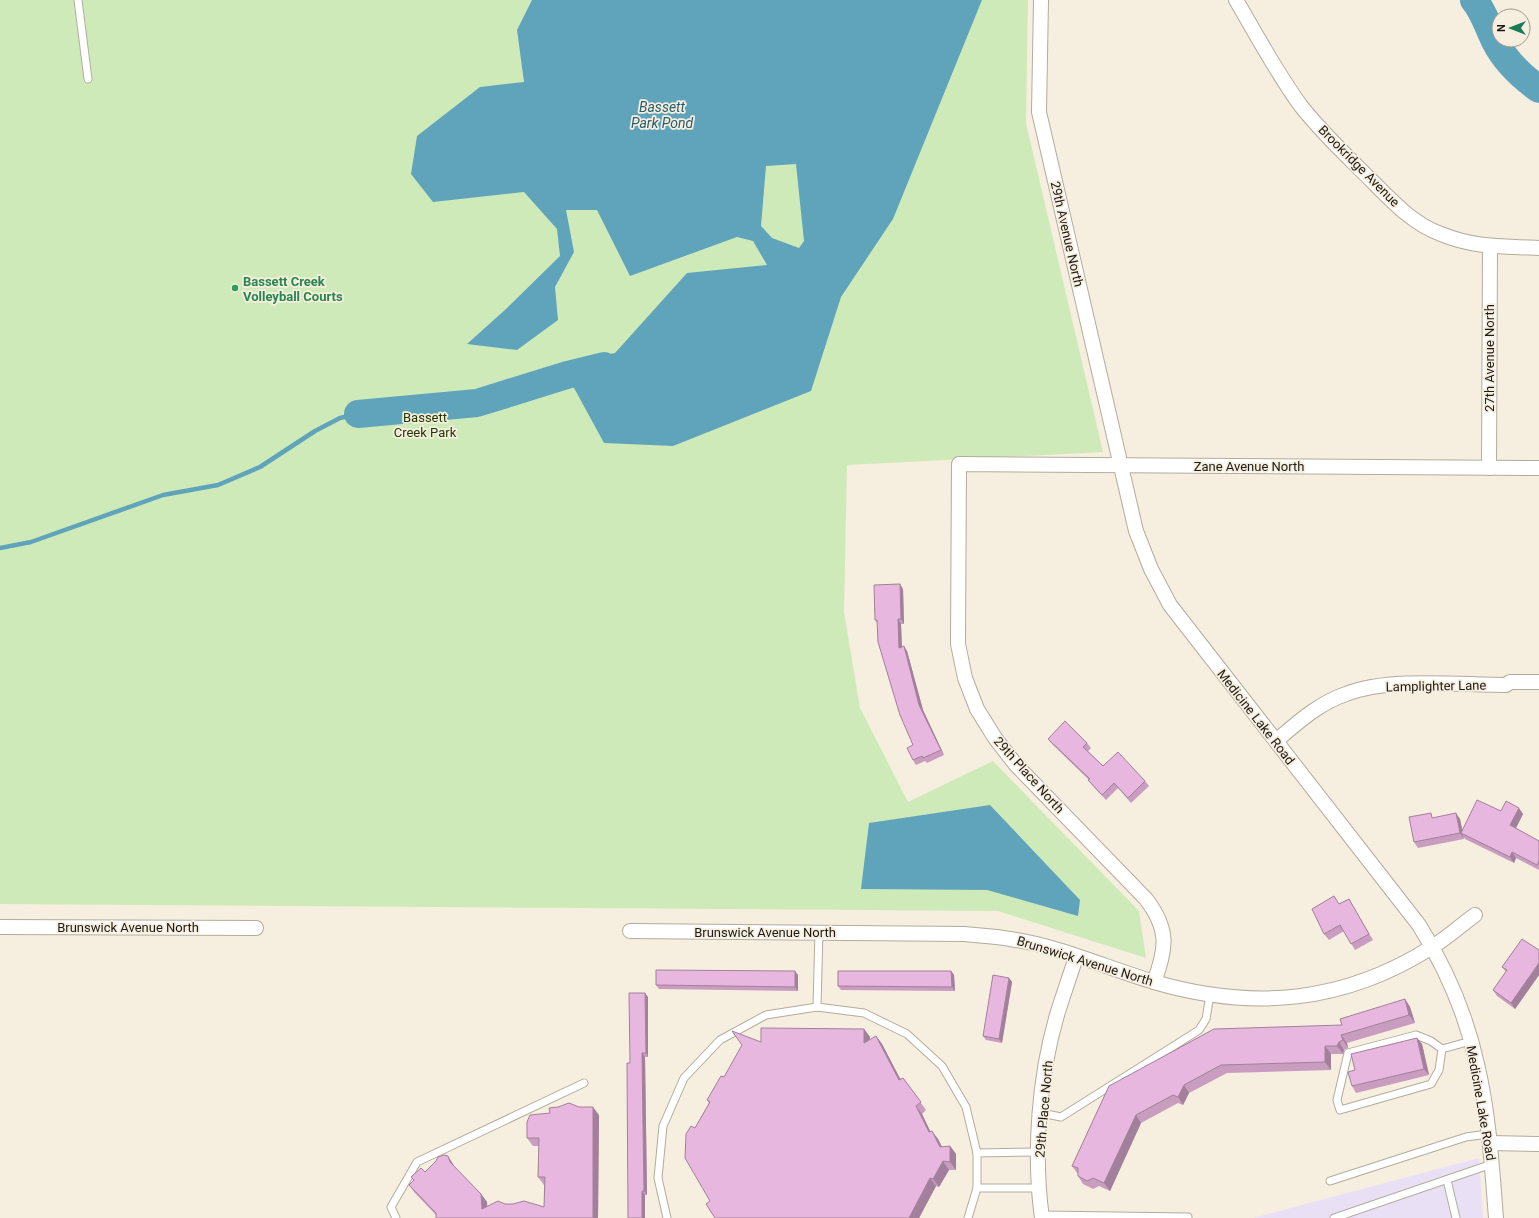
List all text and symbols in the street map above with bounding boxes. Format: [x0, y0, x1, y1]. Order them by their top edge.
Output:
north arrow [1491, 8, 1531, 48]
text: N [1495, 24, 1508, 32]
water label: Bassett Park Pond [631, 99, 693, 131]
street label: Brookridge Avenue [1315, 122, 1403, 210]
street label: 29th Avenue North [1048, 180, 1086, 288]
place label: Bassett Creek Volleyball Courts [243, 274, 343, 304]
marker: Bassett Creek Volleyball Courts [230, 283, 240, 293]
street label: 27th Avenue North [1482, 304, 1497, 412]
park label: Bassett Creek Park [394, 410, 457, 440]
street label: Zane Avenue North [1194, 459, 1304, 474]
street label: Medicine Lake Road [1214, 666, 1298, 768]
street label: Lamplighter Lane [1386, 678, 1486, 694]
street label: 29th Place North [991, 734, 1067, 816]
street label: Brunswick Avenue North [57, 920, 199, 935]
street label: Brunswick Avenue North [694, 925, 836, 940]
street label: Brunswick Avenue North [1015, 933, 1155, 989]
street label: Medicine Lake Road [1464, 1044, 1498, 1162]
street label: 29th Place North [1032, 1060, 1056, 1158]

